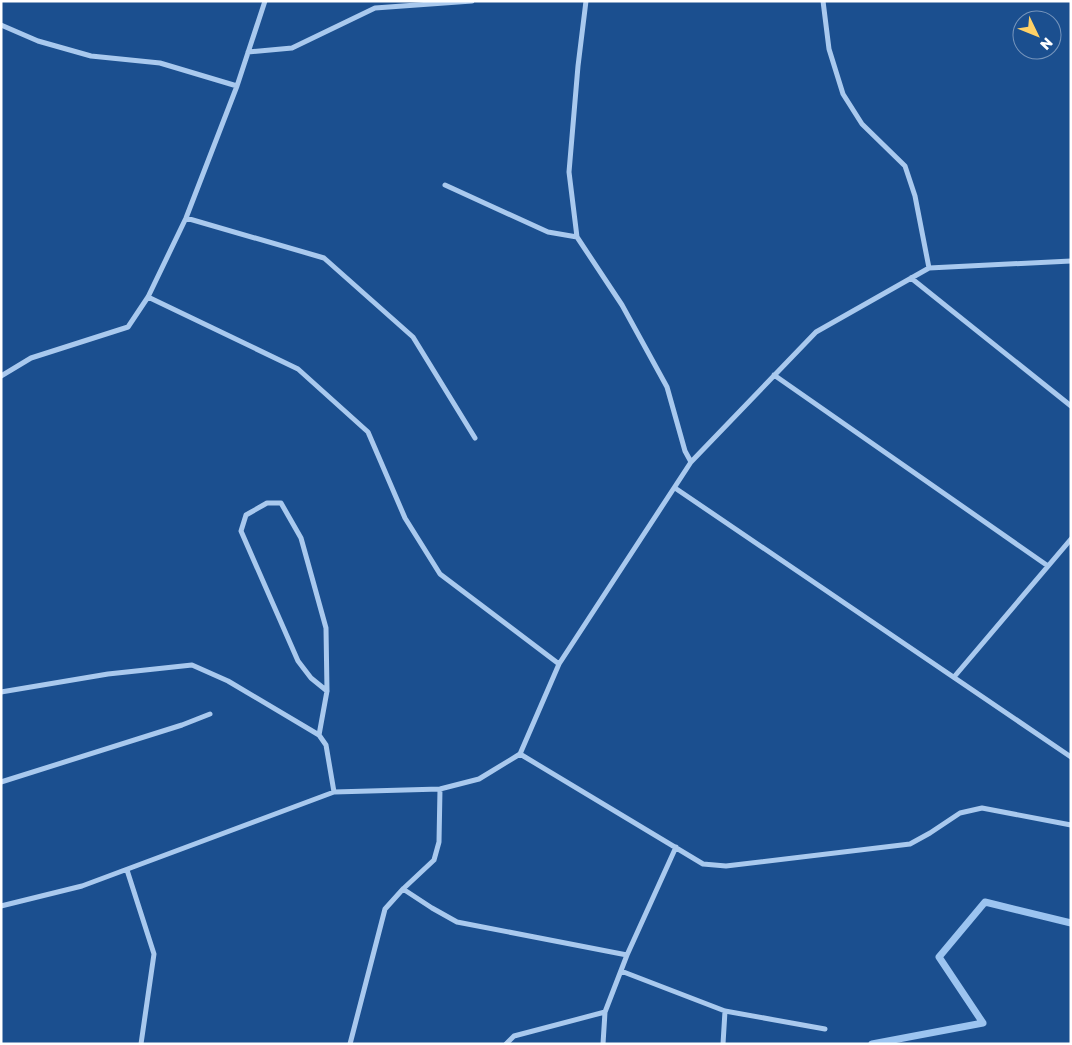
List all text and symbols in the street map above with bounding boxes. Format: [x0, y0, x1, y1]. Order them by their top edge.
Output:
north arrow [1012, 10, 1062, 60]
text: N [1037, 35, 1057, 54]

